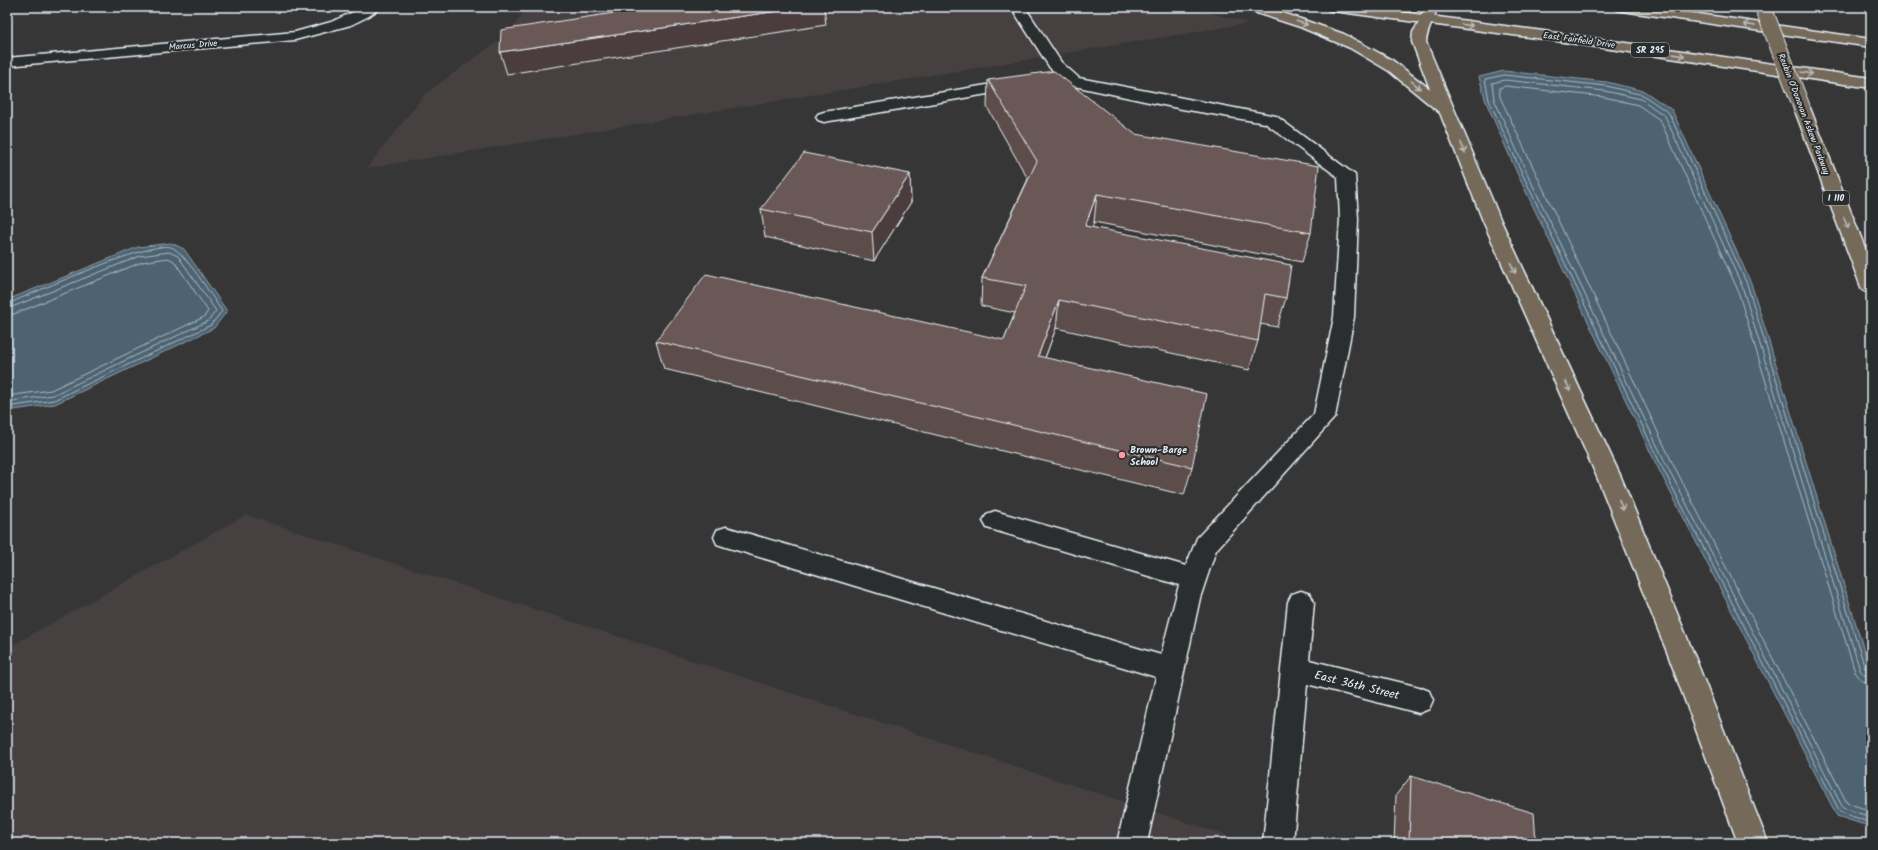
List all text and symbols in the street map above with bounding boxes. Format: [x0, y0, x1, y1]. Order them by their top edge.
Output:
one-way arrow [1296, 20, 1309, 27]
one-way arrow [1460, 21, 1473, 29]
one-way arrow [1743, 21, 1756, 29]
street label: East Fairfield Drive [1542, 28, 1616, 53]
street label: Marcus Drive [168, 36, 218, 55]
road number: SR 295 [1631, 43, 1669, 57]
one-way arrow [1672, 51, 1685, 59]
street label: Reubin O'Donovan Askew Parkway [1773, 51, 1834, 178]
one-way arrow [1800, 70, 1813, 78]
one-way arrow [1410, 80, 1421, 89]
one-way arrow [1459, 142, 1467, 154]
road number: I 110 [1823, 191, 1849, 205]
one-way arrow [1842, 216, 1850, 228]
one-way arrow [1510, 262, 1518, 274]
one-way arrow [1564, 380, 1572, 392]
place label: Brown-Barge School [1130, 442, 1187, 470]
marker: Brown-Barge School [1117, 450, 1127, 460]
one-way arrow [1617, 498, 1625, 510]
street label: East 36th Street [1312, 666, 1402, 705]

